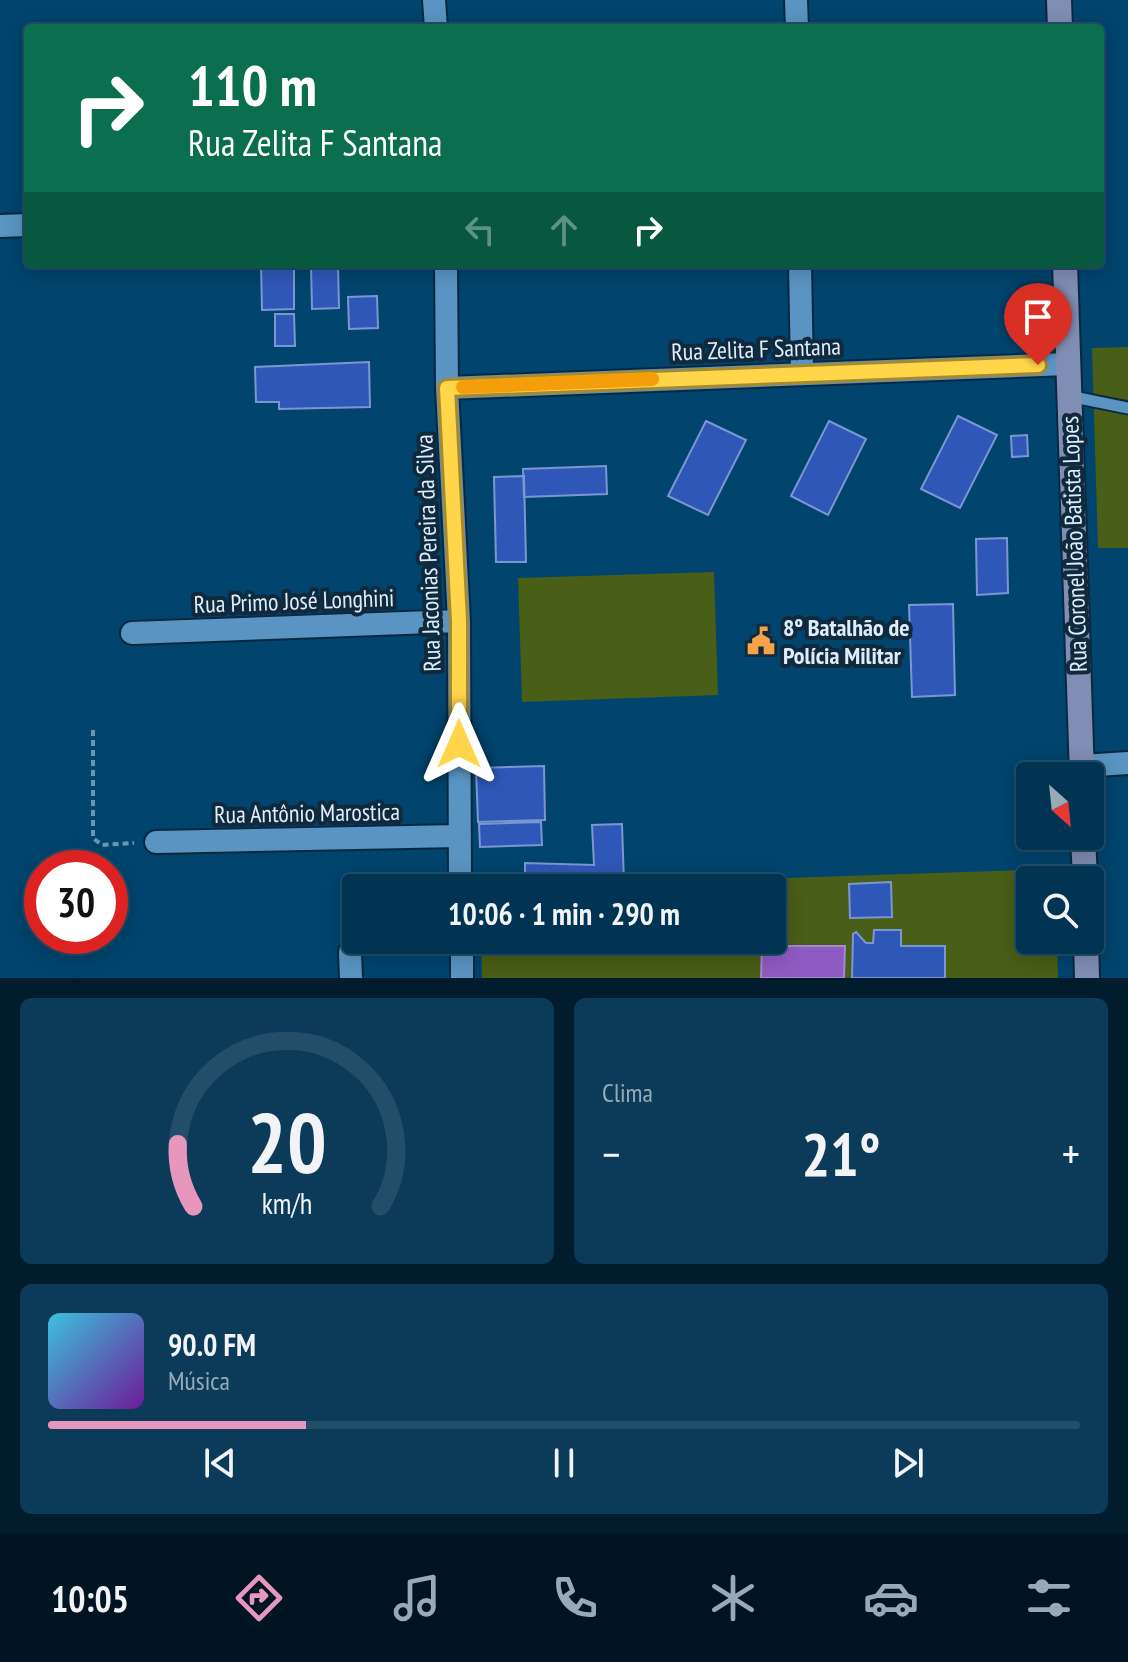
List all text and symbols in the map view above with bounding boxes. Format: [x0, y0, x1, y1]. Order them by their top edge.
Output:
text: 110 m [188, 49, 317, 121]
icon: right [56, 56, 160, 160]
text: Rua Zelita F Santana [188, 119, 442, 166]
icon: left [458, 208, 502, 252]
icon: ahead [542, 208, 586, 252]
icon: right [626, 208, 670, 252]
pin [1004, 283, 1072, 365]
icon: arrive [1016, 295, 1060, 339]
street label: Rua Zelita F Santana [671, 331, 841, 367]
street label: Rua Coronel João Batista Lopes [1054, 415, 1094, 673]
street label: Rua Jaconias Pereira da Silva [408, 434, 448, 672]
street label: Rua Primo José Longhini [193, 582, 395, 620]
place label: 8º Batalhão de Polícia Militar [783, 612, 909, 671]
public building icon: 8º Batalhão de Polícia Militar [746, 626, 776, 656]
position arrow [417, 702, 501, 786]
north arrow [1016, 762, 1104, 850]
map controls [1016, 762, 1104, 954]
street label: Rua Antônio Marostica [214, 796, 400, 830]
speed limit sign: 30 [24, 850, 128, 954]
button: search [1016, 866, 1104, 954]
text: 10:06 · 1 min · 290 m [448, 894, 680, 933]
text: Clima [602, 1076, 653, 1109]
text: 20 [247, 1088, 327, 1196]
text: 21° [801, 1115, 881, 1193]
text: − [602, 1125, 620, 1182]
text: + [1062, 1125, 1080, 1182]
text: km/h [262, 1185, 312, 1222]
text: 90.0 FM [168, 1325, 256, 1364]
text: Música [168, 1364, 230, 1397]
icon: previous [198, 1441, 242, 1485]
icon: pause [542, 1441, 586, 1485]
icon: next [886, 1441, 930, 1485]
icon: directions [231, 1570, 287, 1626]
icon: music [389, 1570, 445, 1626]
icon: phone [547, 1570, 603, 1626]
icon: climate [705, 1570, 761, 1626]
icon: car [863, 1570, 919, 1626]
icon: filters [1021, 1570, 1077, 1626]
text: 10:05 [51, 1575, 129, 1622]

